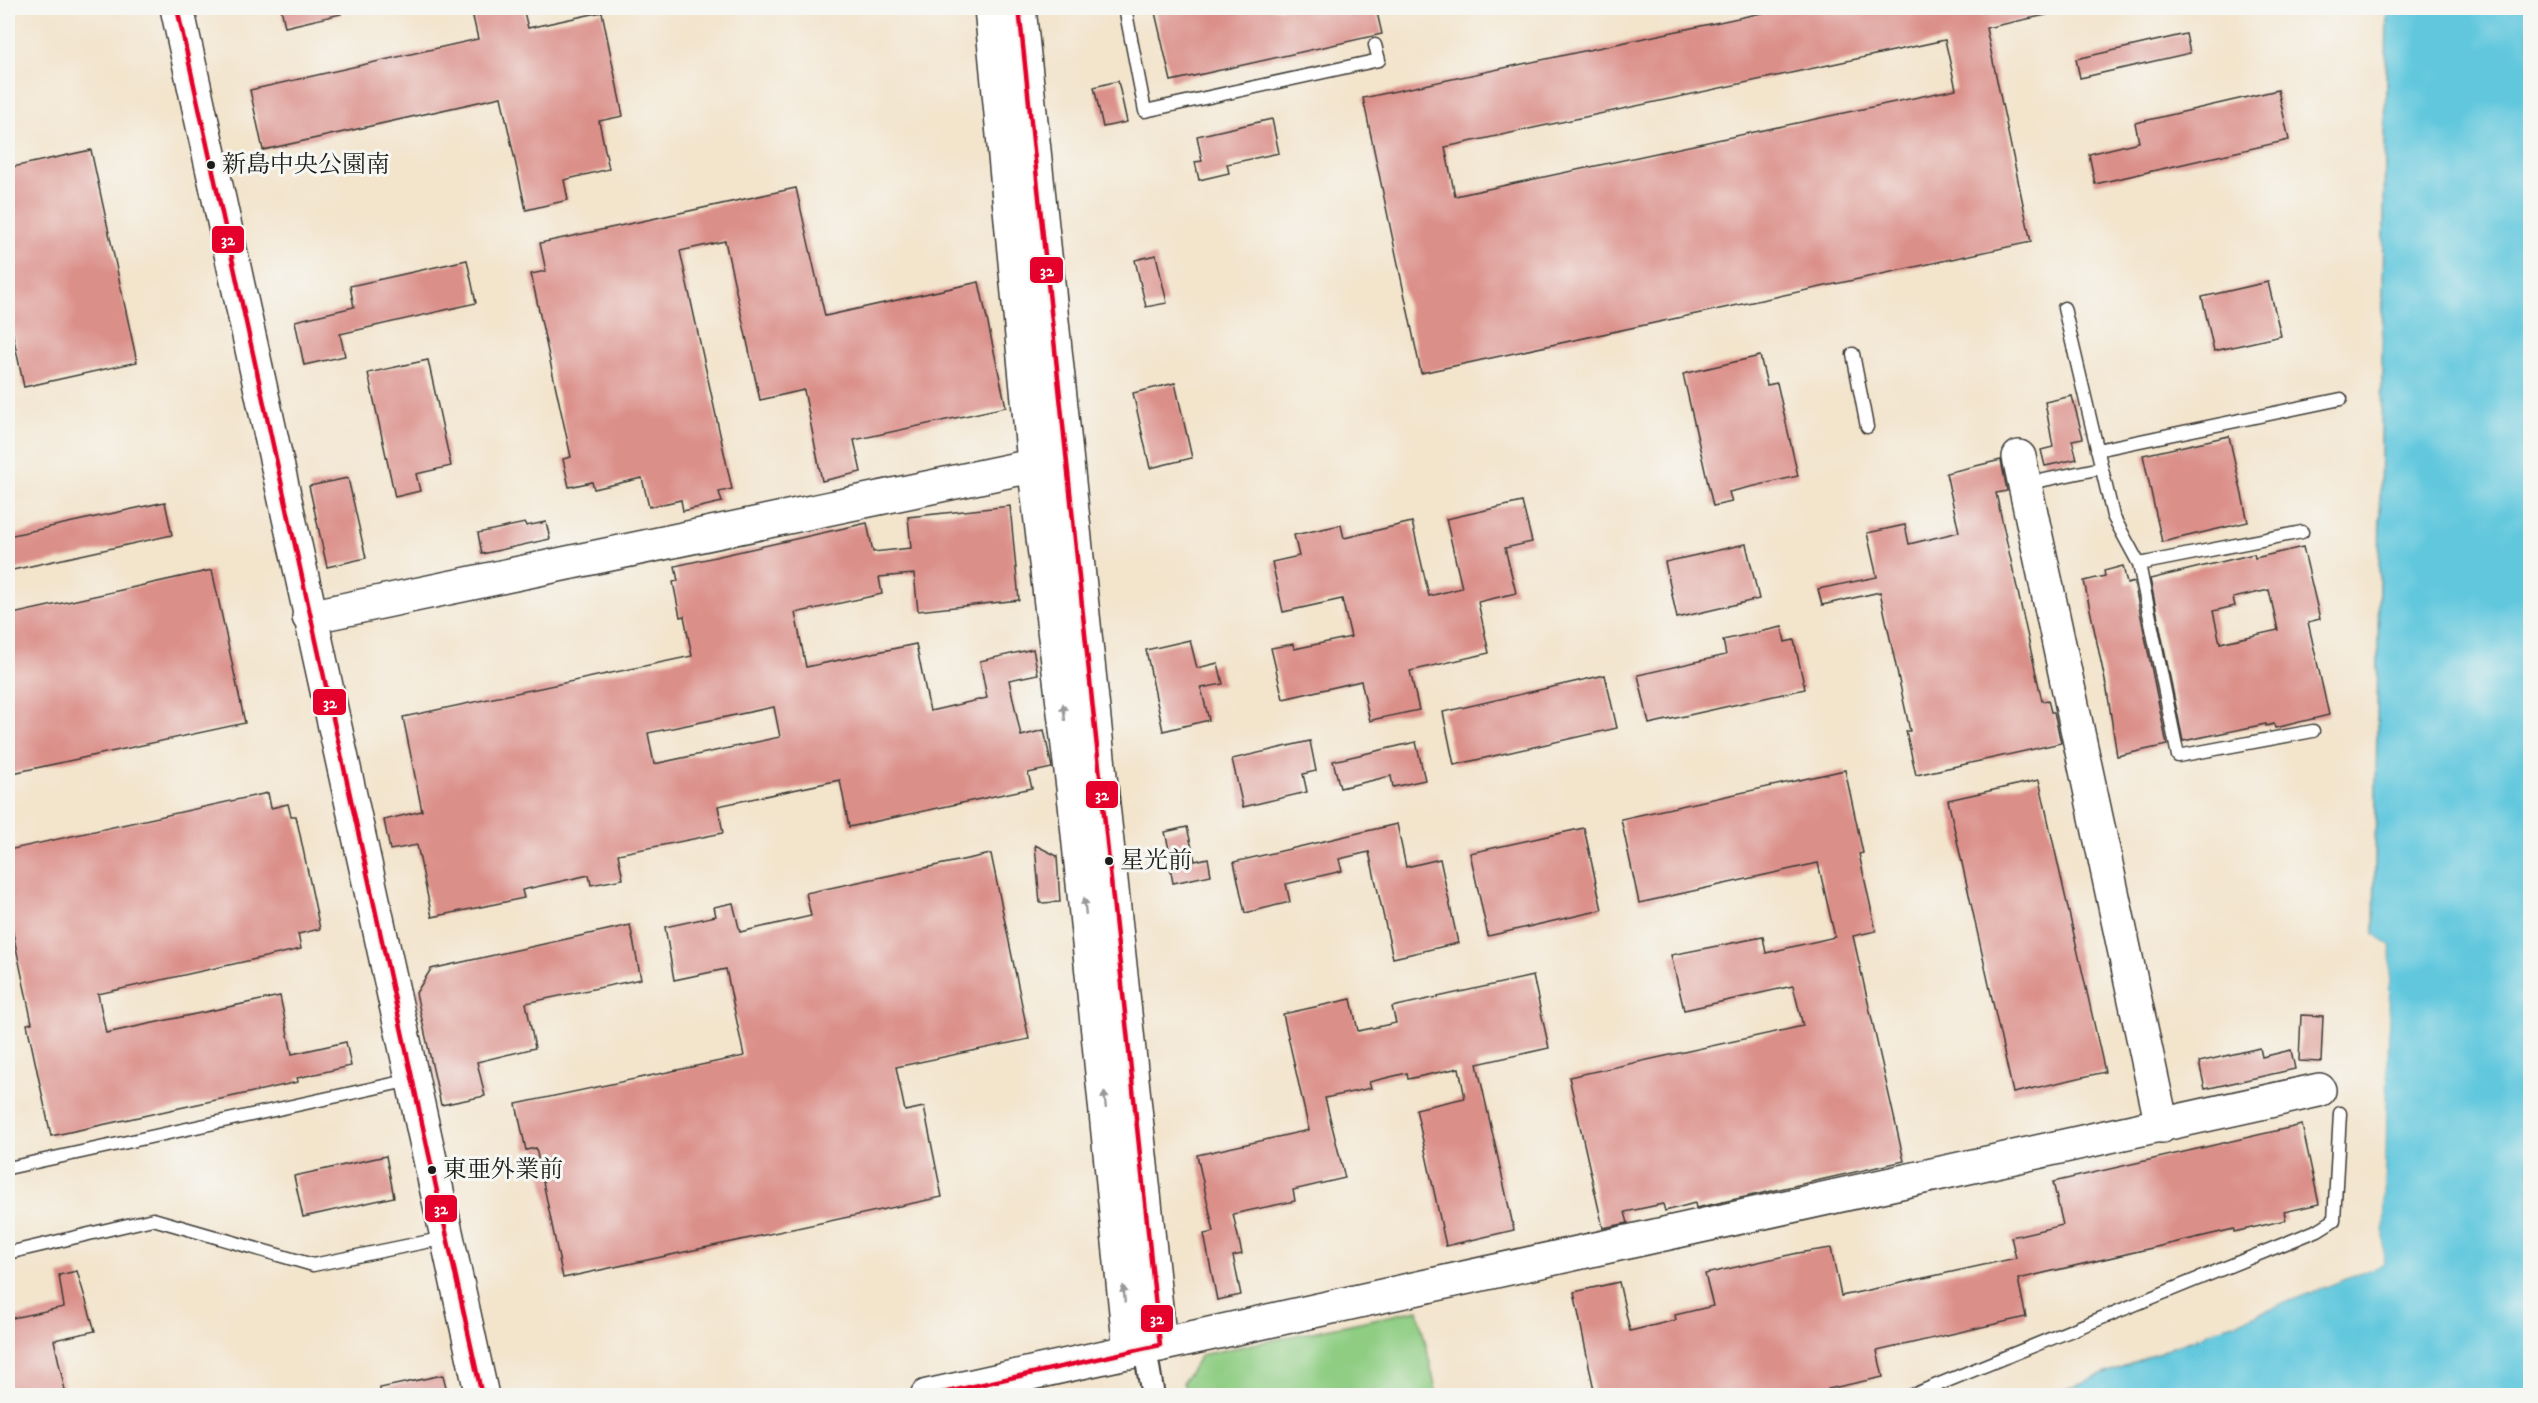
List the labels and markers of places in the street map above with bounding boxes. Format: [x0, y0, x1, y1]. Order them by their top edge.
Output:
place label: 新島中央公園南 [222, 150, 390, 180]
marker: 新島中央公園南 [205, 159, 217, 171]
place label: 星光前 [1120, 846, 1192, 876]
marker: 星光前 [1103, 855, 1115, 867]
place label: 東亜外業前 [443, 1155, 563, 1185]
marker: 東亜外業前 [426, 1164, 438, 1176]

